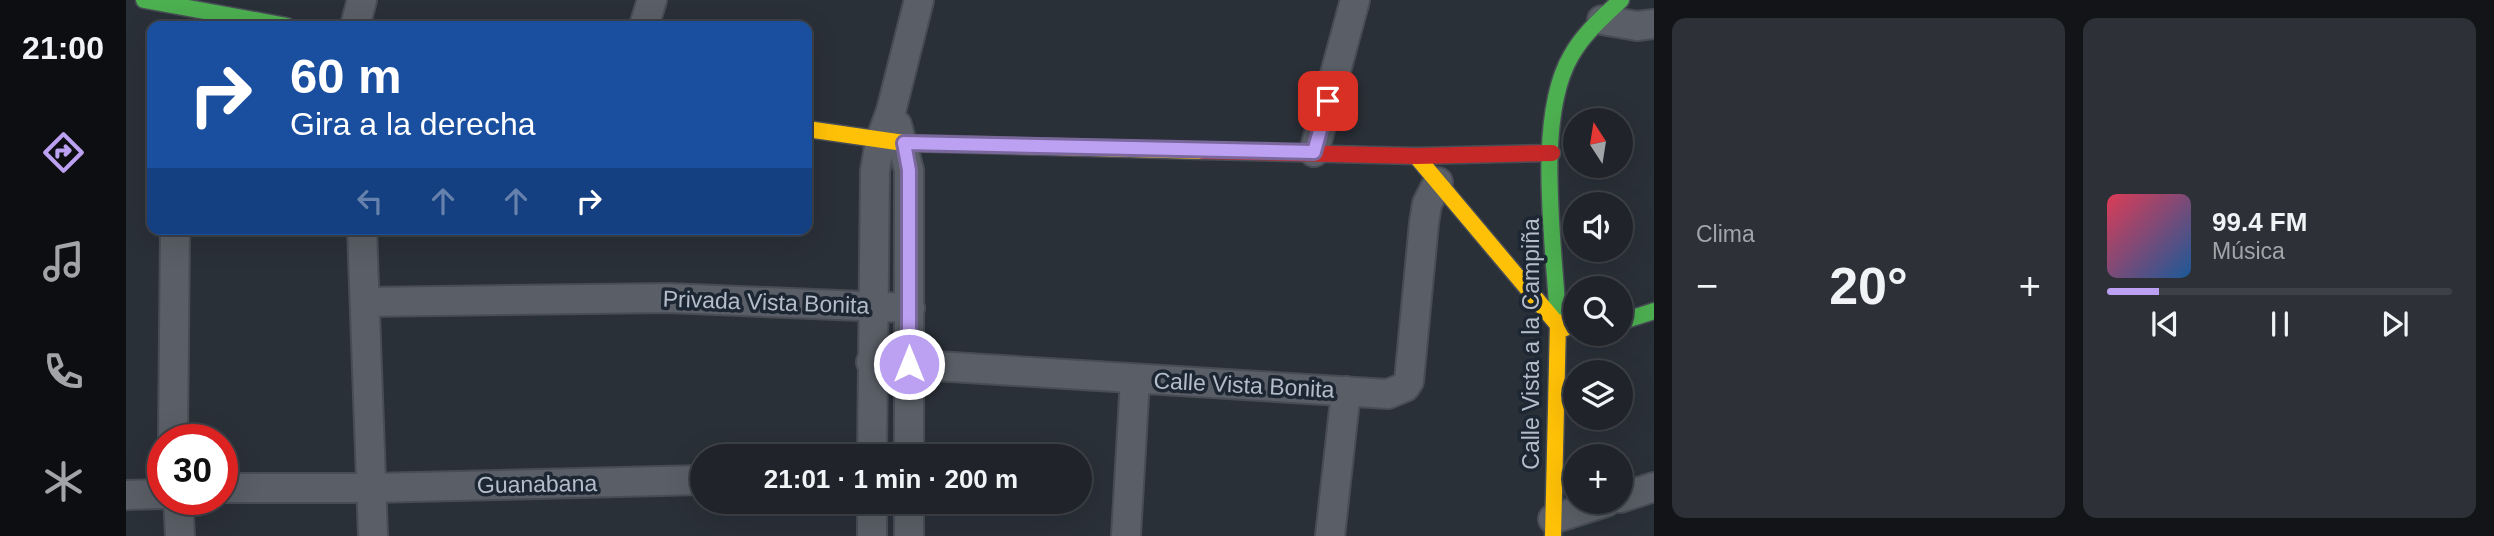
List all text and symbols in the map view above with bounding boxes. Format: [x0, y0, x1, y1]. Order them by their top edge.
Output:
text: 21:00 [22, 30, 104, 66]
icon: right [175, 49, 266, 140]
text: 60 m [290, 49, 402, 103]
pin [1298, 71, 1358, 131]
icon: arrive [1309, 82, 1347, 120]
text: Gira a la derecha [290, 106, 535, 142]
north arrow [1563, 108, 1633, 178]
map controls [1563, 108, 1633, 514]
icon: directions [39, 128, 88, 177]
icon: left [351, 182, 389, 220]
icon: ahead [424, 182, 462, 220]
icon: ahead [497, 182, 535, 220]
icon: right [570, 182, 608, 220]
button: sound [1563, 192, 1633, 262]
text: 99.4 FM [2212, 207, 2307, 237]
street label: Calle Vista a la Campiña [1518, 218, 1544, 470]
text: Clima [1696, 221, 1755, 247]
icon: music [39, 237, 88, 286]
text: Música [2212, 238, 2285, 264]
text: 20° [1829, 257, 1908, 315]
text: − [1696, 265, 1718, 307]
text: + [2019, 265, 2041, 307]
button: search [1563, 276, 1633, 346]
street label: Privada Vista Bonita [662, 285, 870, 319]
icon: previous [2146, 305, 2184, 343]
icon: pause [2261, 305, 2299, 343]
icon: next [2376, 305, 2414, 343]
position arrow [872, 327, 946, 401]
icon: phone [39, 347, 88, 396]
button: layers [1563, 360, 1633, 430]
street label: Calle Vista Bonita [1153, 367, 1335, 403]
speed limit sign: 30 [147, 424, 238, 515]
button: + [1563, 444, 1633, 514]
icon: climate [39, 457, 88, 506]
text: 21:01 · 1 min · 200 m [764, 464, 1018, 494]
street label: Guanabana [477, 470, 598, 498]

